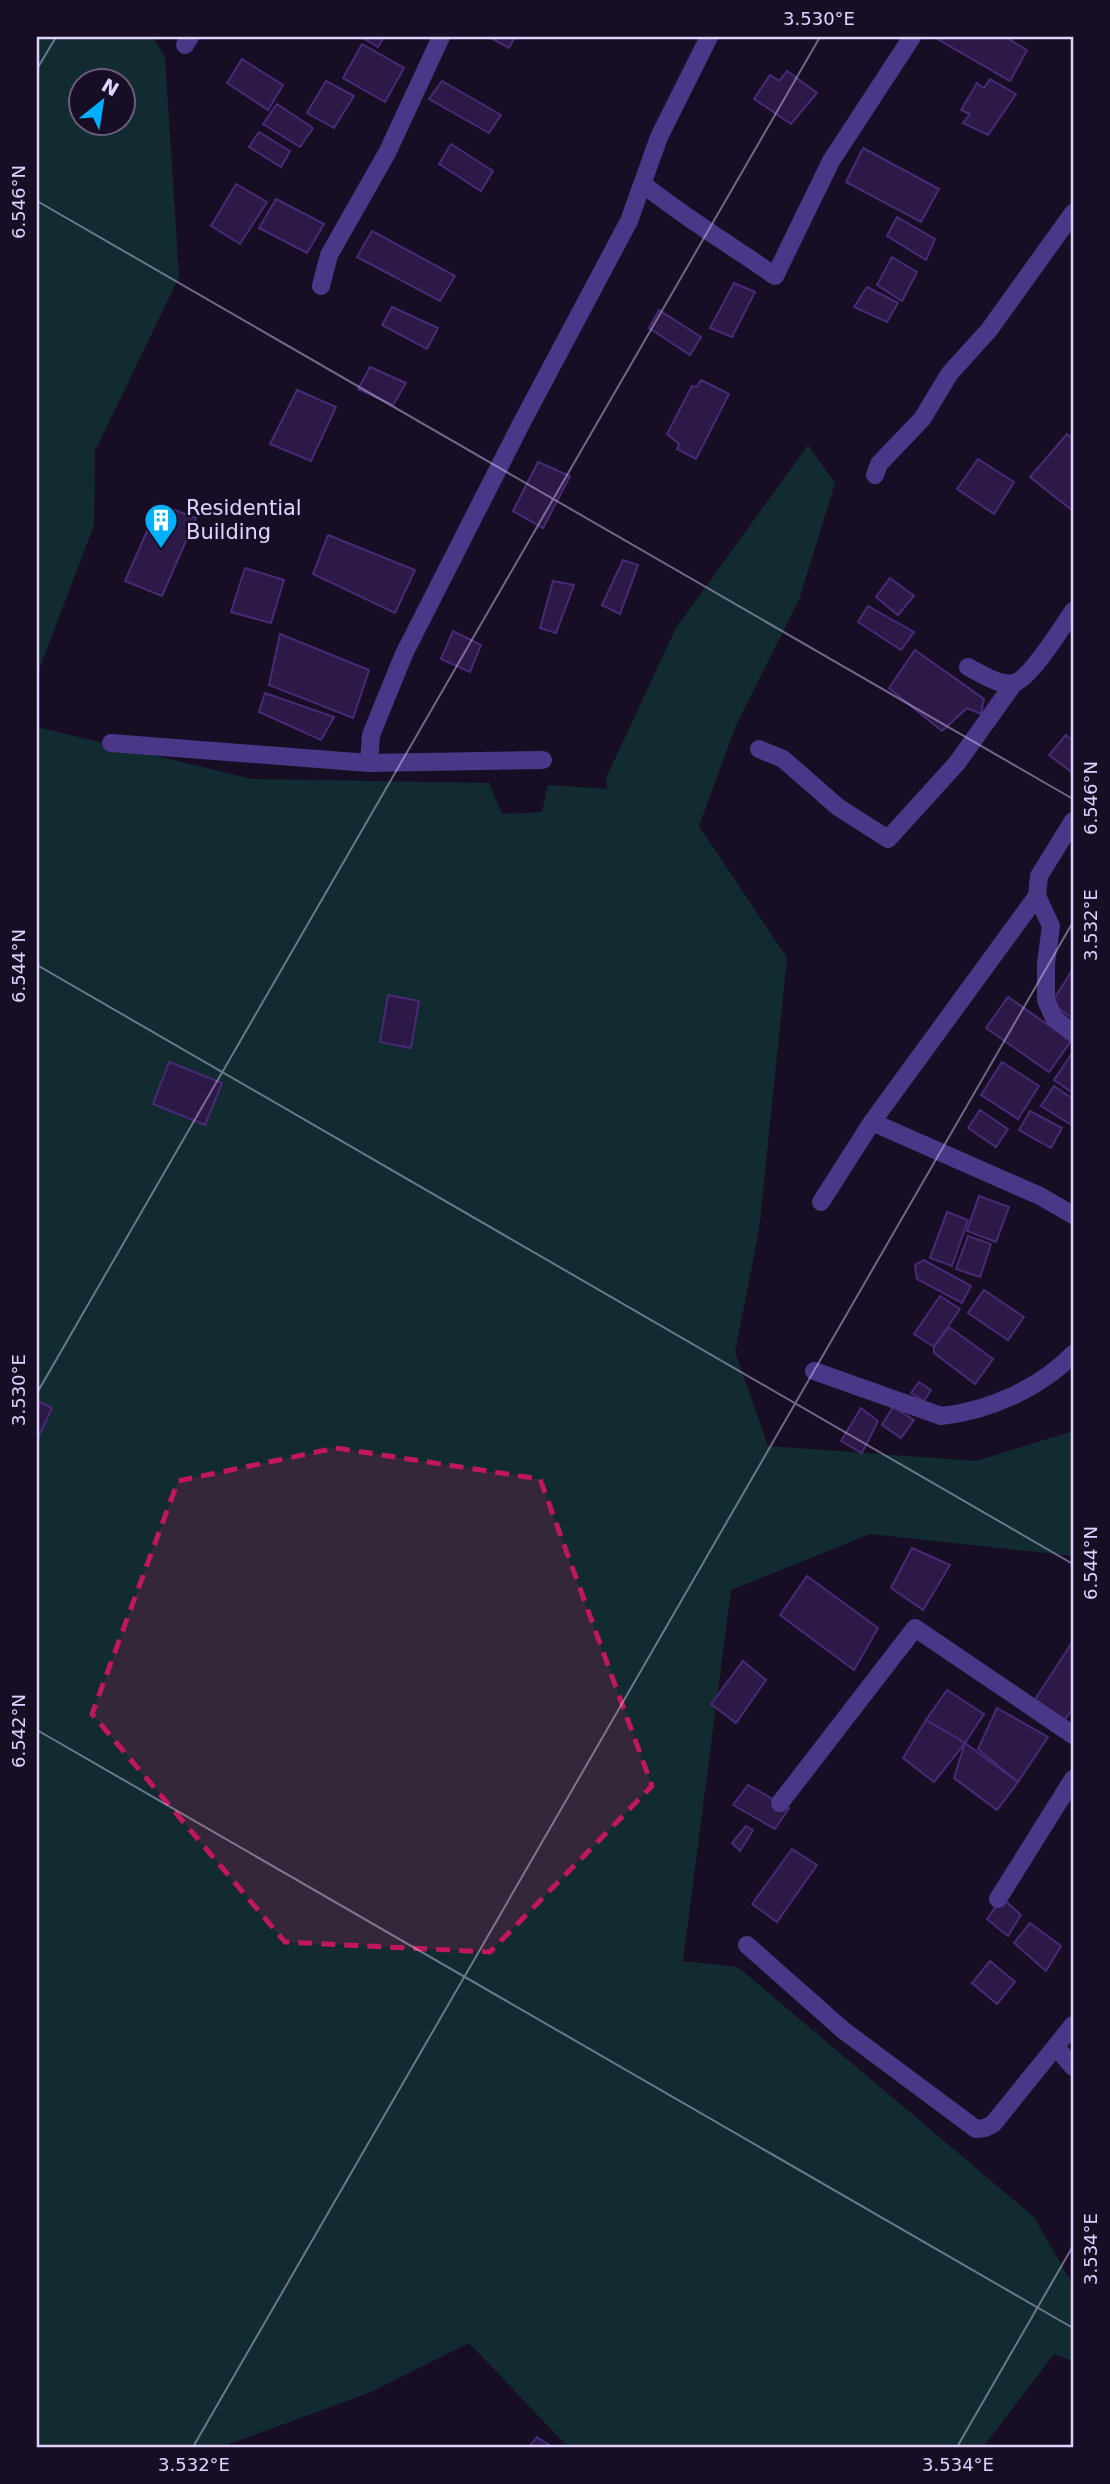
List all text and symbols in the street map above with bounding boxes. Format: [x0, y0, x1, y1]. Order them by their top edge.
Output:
text: 3.530°E [783, 8, 855, 29]
north arrow [66, 66, 136, 136]
text: N [98, 74, 123, 101]
text: 6.546°N [8, 165, 29, 239]
place label: Residential Building [186, 496, 302, 544]
building icon: Residential Building [142, 501, 180, 550]
text: 6.546°N [1080, 761, 1101, 835]
text: 3.532°E [1080, 889, 1101, 961]
text: 6.544°N [8, 929, 29, 1003]
text: 3.530°E [8, 1354, 29, 1426]
text: 6.544°N [1080, 1526, 1101, 1600]
text: 6.542°N [8, 1694, 29, 1768]
text: 3.534°E [1080, 2213, 1101, 2285]
text: 3.532°E [158, 2454, 230, 2475]
text: 3.534°E [922, 2454, 994, 2475]

